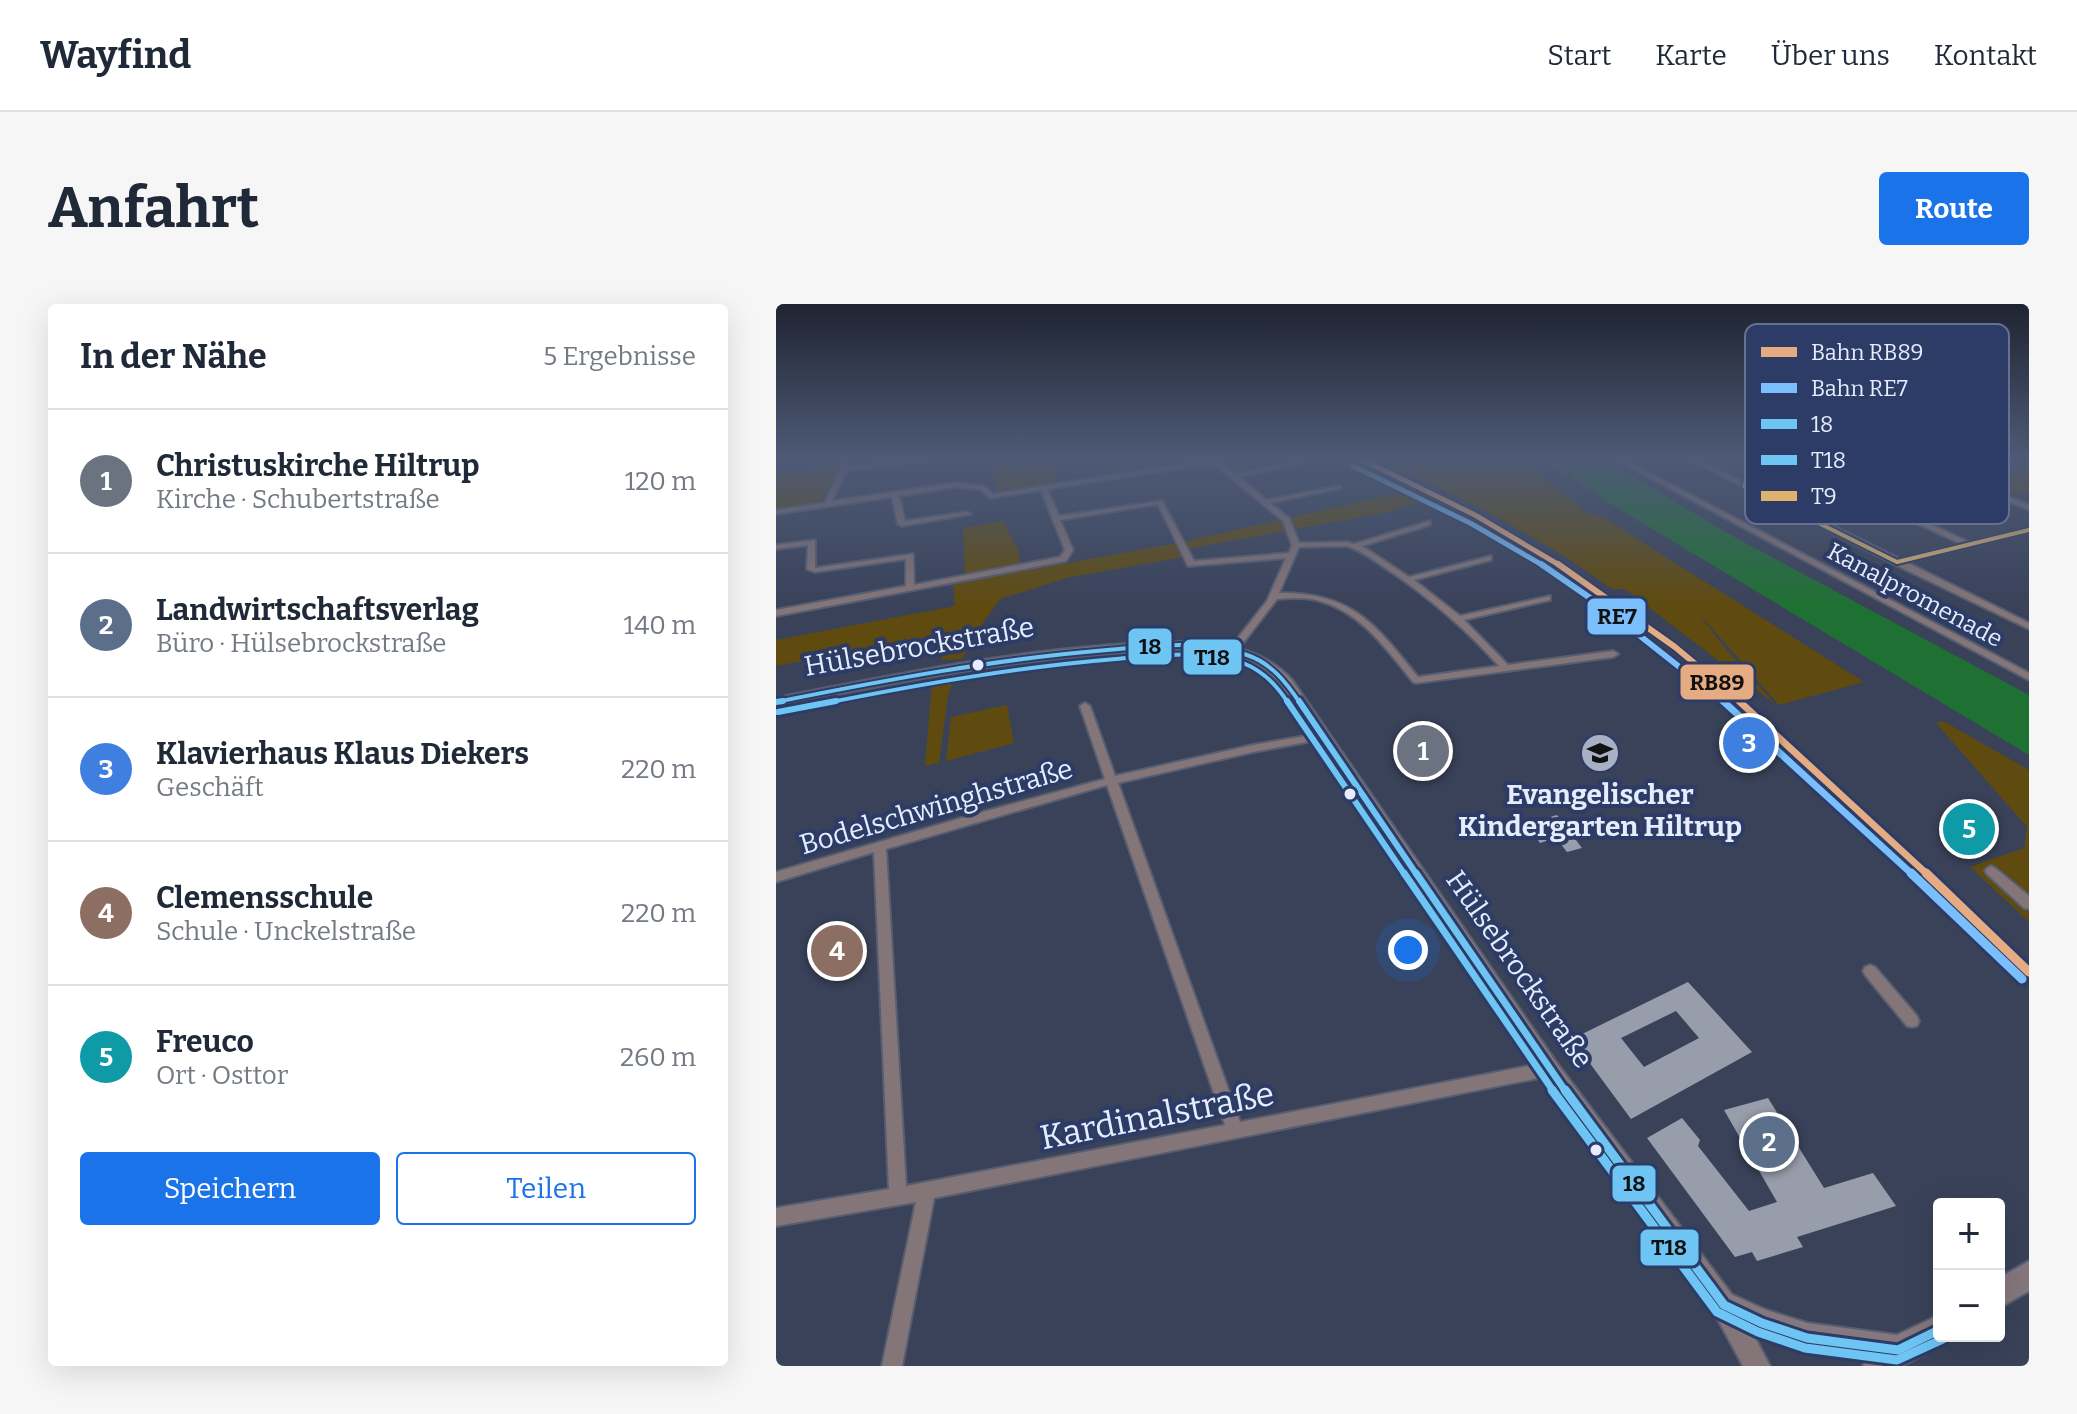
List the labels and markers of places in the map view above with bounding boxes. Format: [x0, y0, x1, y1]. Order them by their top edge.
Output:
unlabelled marker [970, 657, 986, 673]
pin: 3 [1723, 713, 1775, 773]
pin: 1 [1397, 721, 1449, 781]
school or university icon: Evangelischer Kindergarten Hiltrup [1579, 732, 1621, 774]
place label: Evangelischer Kindergarten Hiltrup [1458, 778, 1742, 843]
unlabelled marker [1342, 786, 1358, 802]
pin: 5 [1943, 799, 1995, 859]
pin: 4 [811, 921, 863, 981]
pin: 2 [1743, 1112, 1795, 1172]
unlabelled marker [1588, 1142, 1604, 1158]

